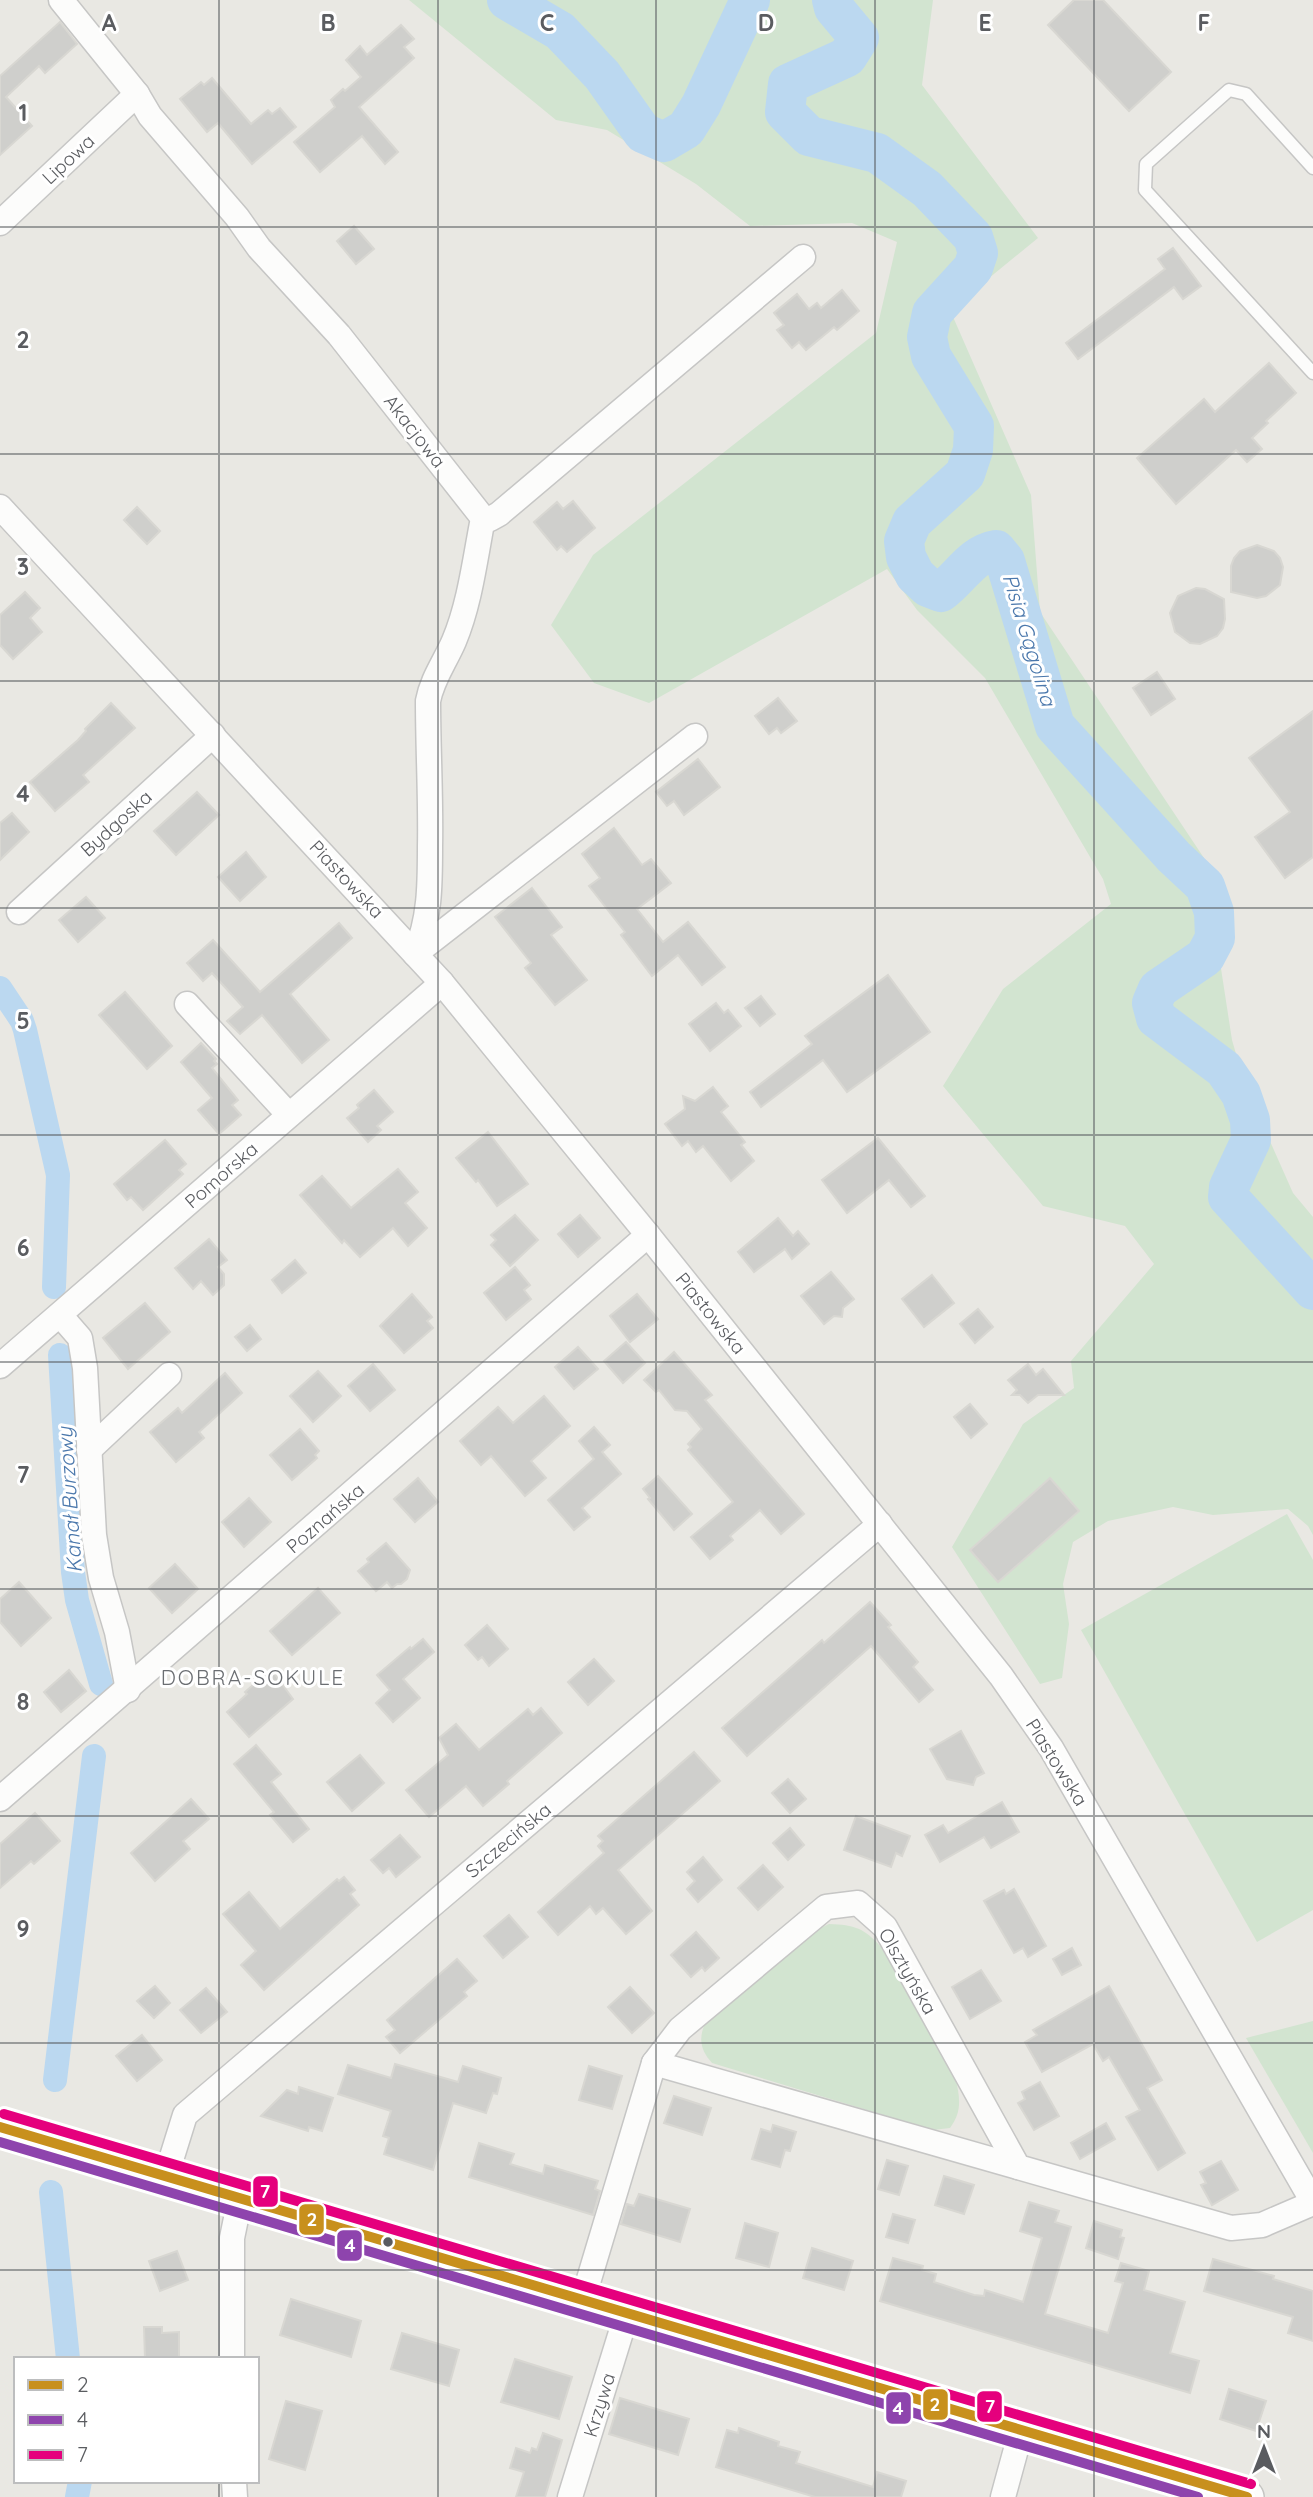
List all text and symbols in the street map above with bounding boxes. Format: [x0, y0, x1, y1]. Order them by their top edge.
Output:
text: A [102, 8, 117, 37]
text: B [320, 8, 336, 37]
text: C [540, 8, 554, 37]
text: D [758, 8, 774, 37]
text: E [978, 8, 992, 37]
text: F [1198, 8, 1210, 37]
text: 1 [19, 98, 27, 127]
street label: Lipowa [37, 129, 99, 189]
text: 2 [16, 325, 30, 354]
street label: Akacjowa [379, 390, 451, 472]
text: 3 [17, 552, 29, 581]
water label: Pisia Gągolina [998, 570, 1063, 710]
text: 4 [16, 779, 30, 808]
street label: Bydgoska [75, 785, 157, 861]
street label: Piastowska [305, 835, 389, 923]
text: 5 [16, 1006, 30, 1035]
street label: Pomorska [179, 1137, 263, 1213]
text: 6 [17, 1233, 29, 1262]
street label: Piastowska [671, 1267, 751, 1359]
water label: Kanał Burzowy [51, 1425, 87, 1574]
text: 7 [17, 1460, 30, 1489]
street label: Poznańska [281, 1478, 369, 1558]
district label: DOBRA-SOKULE [161, 1664, 345, 1690]
text: 8 [17, 1687, 29, 1716]
street label: Piastowska [1021, 1714, 1093, 1810]
street label: Szczecińska [460, 1797, 556, 1883]
text: 9 [16, 1914, 30, 1943]
street label: Olsztyńska [874, 1924, 942, 2018]
line badge: 7 [252, 2175, 279, 2208]
text: 7 [260, 2179, 270, 2203]
line badge: 2 [298, 2203, 325, 2236]
text: 2 [307, 2207, 317, 2231]
line badge: 4 [336, 2229, 363, 2262]
text: 4 [344, 2233, 356, 2257]
unlabelled marker [381, 2235, 395, 2249]
legend [14, 2357, 259, 2483]
street label: Krzywa [578, 2370, 620, 2440]
text: 2 [77, 2371, 89, 2397]
line badge: 2 [922, 2388, 949, 2421]
line badge: 7 [976, 2390, 1003, 2423]
line badge: 4 [885, 2391, 912, 2425]
text: 2 [930, 2392, 940, 2416]
text: 7 [985, 2394, 995, 2418]
text: 4 [892, 2396, 904, 2420]
text: 4 [77, 2406, 88, 2432]
north arrow [1229, 2413, 1299, 2483]
text: N [1257, 2419, 1271, 2443]
text: 7 [77, 2441, 88, 2467]

